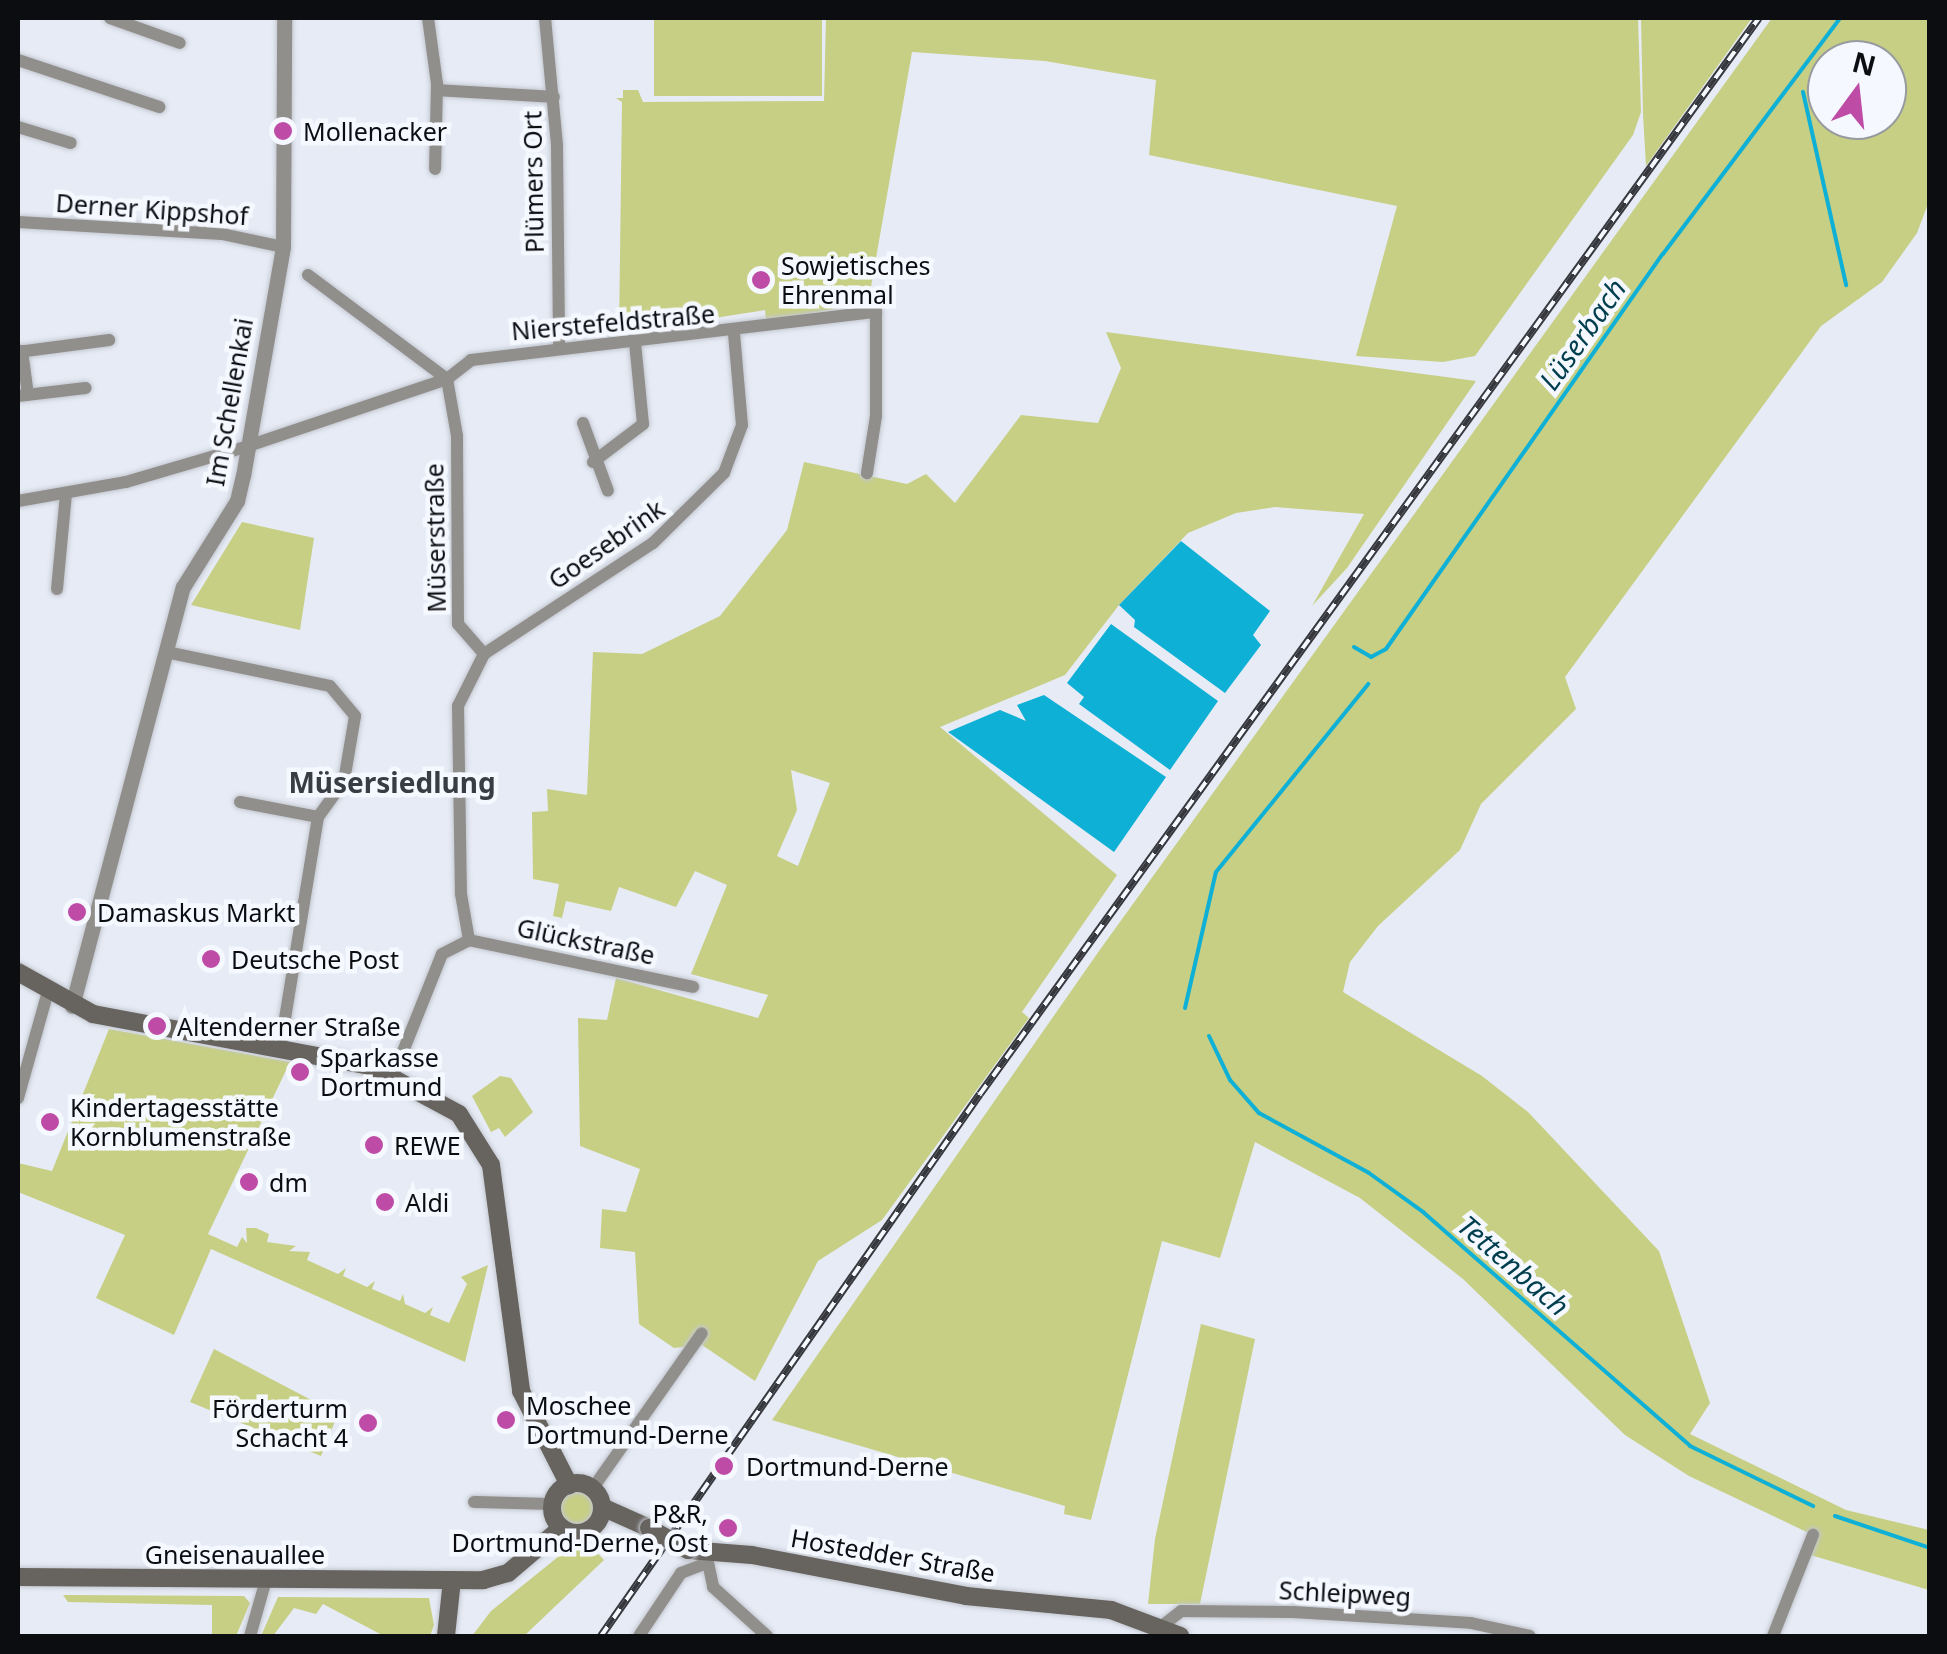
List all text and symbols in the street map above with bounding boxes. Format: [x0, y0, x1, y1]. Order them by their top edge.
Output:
north arrow [1807, 40, 1907, 140]
text: N [1848, 42, 1880, 84]
street label: Plümers Ort [517, 111, 549, 253]
place label: Mollenacker [303, 116, 447, 146]
marker: Mollenacker [272, 120, 294, 142]
street label: Derner Kippshof [55, 187, 249, 231]
place label: Sowjetisches Ehrenmal [781, 251, 931, 310]
marker: Sowjetisches Ehrenmal [750, 269, 772, 291]
water label: Lüserbach [1532, 272, 1632, 396]
street label: Nierstefeldstraße [510, 298, 716, 346]
street label: Im Schellenkai [199, 316, 259, 488]
street label: Müserstraße [419, 463, 451, 613]
street label: Goesebrink [542, 493, 670, 595]
district label: Müsersiedlung [288, 765, 496, 799]
place label: Damaskus Markt [97, 897, 295, 927]
marker: Damaskus Markt [66, 901, 88, 923]
street label: Glückstraße [514, 912, 658, 970]
place label: Deutsche Post [231, 944, 399, 974]
marker: Deutsche Post [200, 948, 222, 970]
place label: Altenderner Straße [177, 1011, 401, 1041]
marker: Altenderner Straße [146, 1015, 168, 1037]
place label: Sparkasse Dortmund [320, 1043, 442, 1102]
marker: Sparkasse Dortmund [289, 1061, 311, 1083]
place label: Kindertagesstätte Kornblumenstraße [70, 1093, 291, 1152]
marker: Kindertagesstätte Kornblumenstraße [39, 1111, 61, 1133]
place label: REWE [394, 1130, 461, 1160]
marker: REWE [363, 1134, 385, 1156]
place label: dm [269, 1167, 308, 1197]
marker: dm [238, 1171, 260, 1193]
place label: Aldi [405, 1187, 449, 1217]
marker: Aldi [374, 1191, 396, 1213]
water label: Tettenbach [1452, 1208, 1576, 1322]
place label: Moschee Dortmund-Derne [526, 1391, 729, 1450]
place label: Förderturm Schacht 4 [212, 1394, 348, 1453]
marker: Moschee Dortmund-Derne [495, 1409, 517, 1431]
marker: Förderturm Schacht 4 [357, 1412, 379, 1434]
place label: Dortmund-Derne [746, 1451, 949, 1481]
marker: Dortmund-Derne [711, 1453, 737, 1479]
place label: P&R, Dortmund-Derne, Ost [452, 1499, 708, 1558]
marker: P&R, Dortmund-Derne, Ost [717, 1517, 739, 1539]
street label: Hostedder Straße [789, 1522, 997, 1588]
street label: Gneisenauallee [145, 1539, 325, 1569]
street label: Schleipweg [1278, 1575, 1412, 1611]

